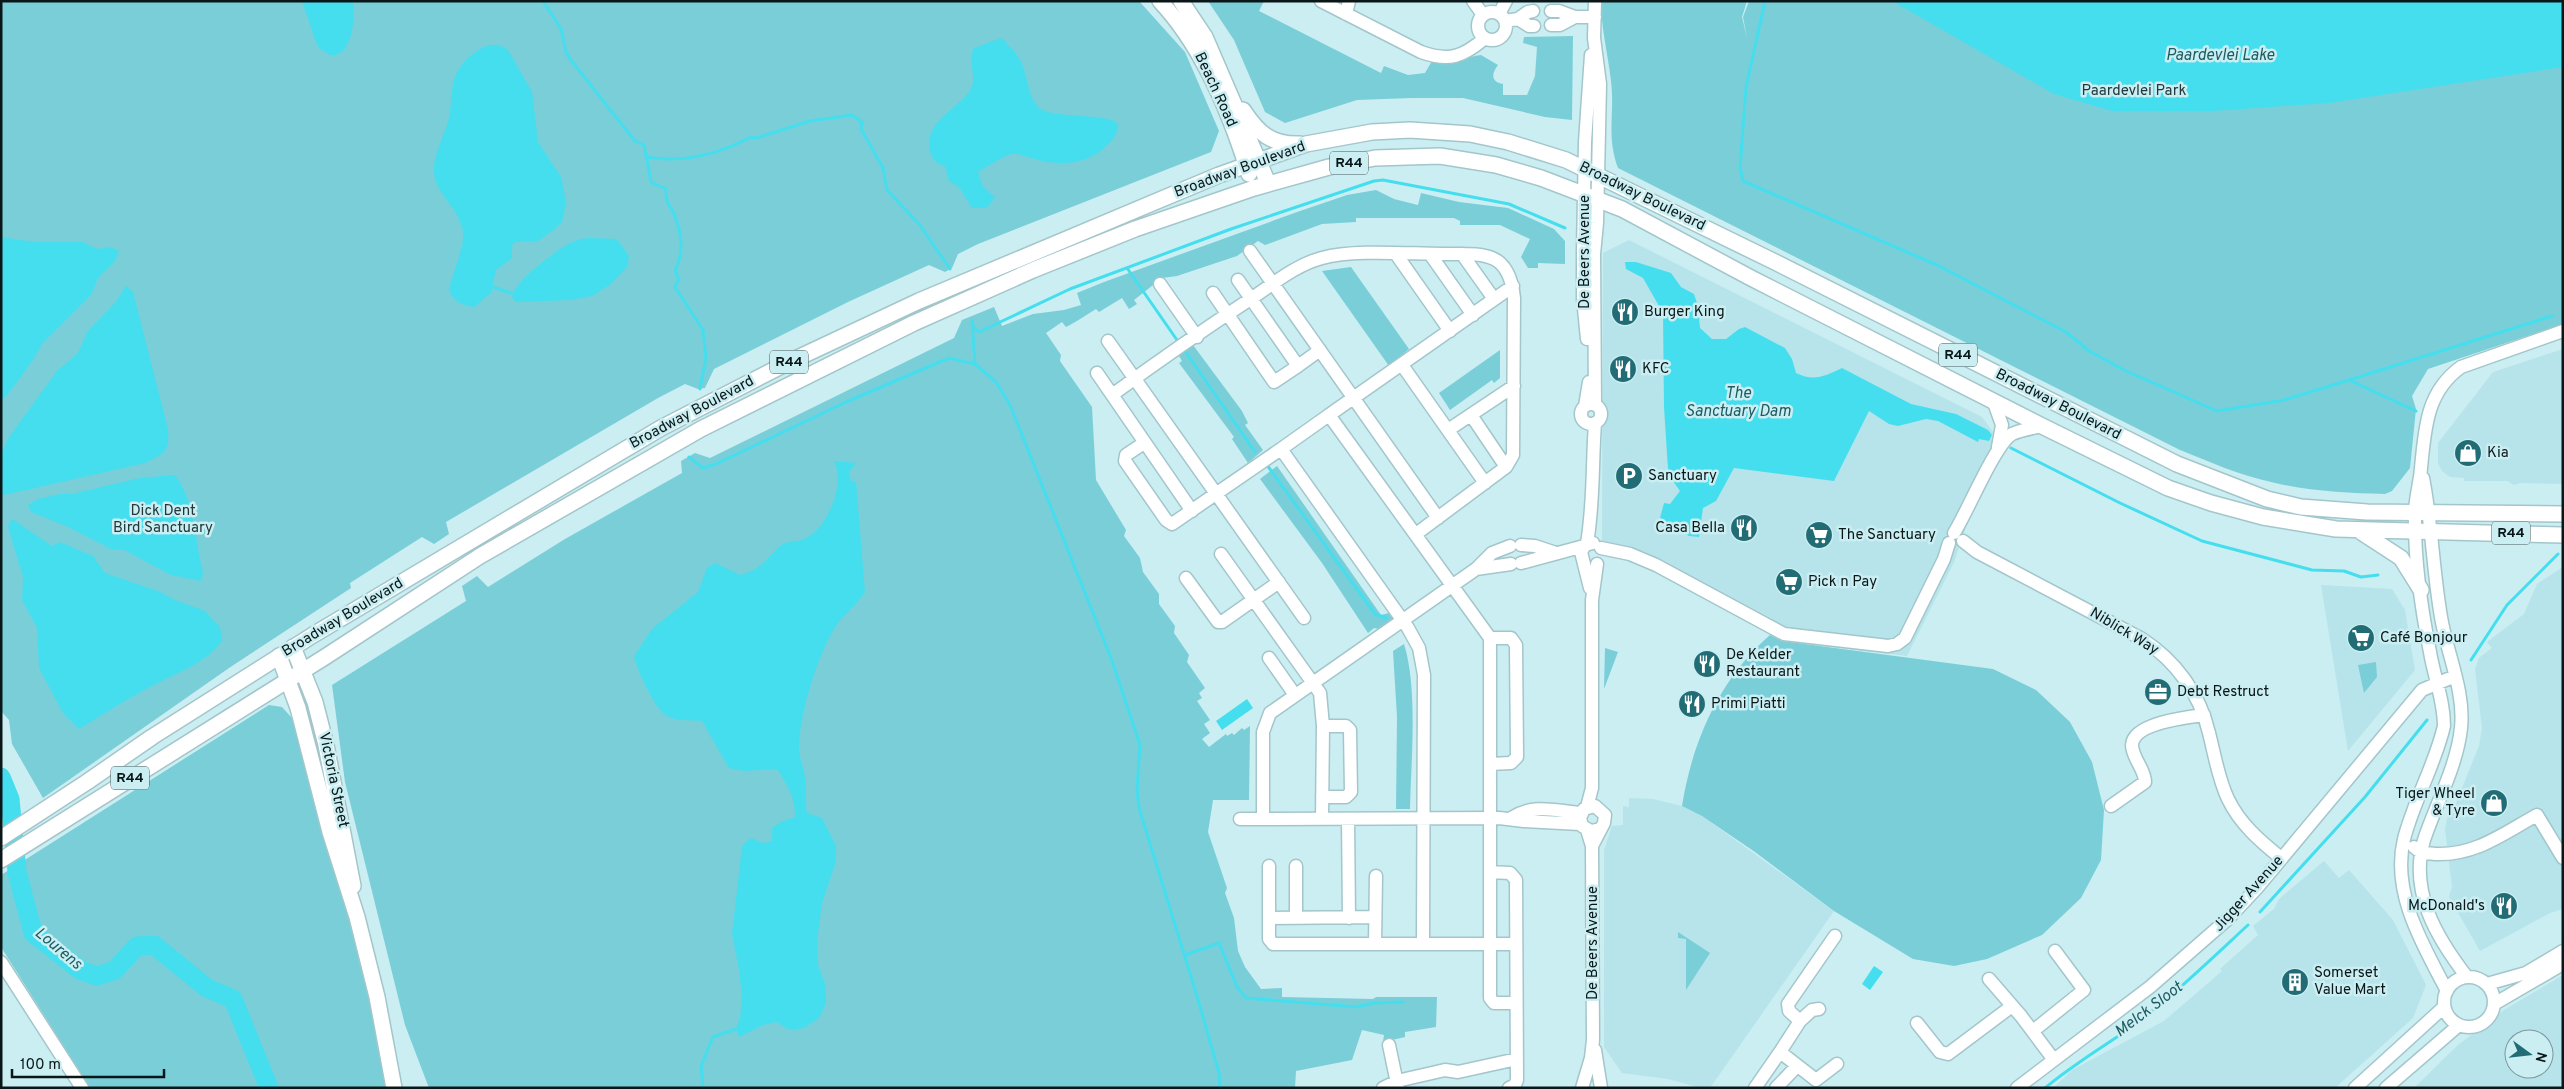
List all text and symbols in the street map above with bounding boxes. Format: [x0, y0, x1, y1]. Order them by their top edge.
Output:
water label: Paardevlei Lake [2166, 46, 2275, 66]
street label: Beach Road [1189, 50, 1241, 130]
park label: Paardevlei Park [2082, 82, 2186, 101]
street label: Broadway Boulevard [1172, 137, 1308, 203]
road number: R44 [1330, 152, 1368, 174]
street label: Broadway Boulevard [1576, 158, 1708, 236]
street label: De Beers Avenue [1576, 195, 1595, 309]
restaurant icon: Burger King [1610, 297, 1640, 327]
place label: Burger King [1644, 303, 1725, 322]
road number: R44 [1939, 344, 1977, 366]
road number: R44 [770, 351, 808, 374]
restaurant icon: KFC [1608, 354, 1638, 384]
place label: KFC [1642, 360, 1670, 379]
street label: Broadway Boulevard [1992, 365, 2124, 445]
street label: Broadway Boulevard [627, 372, 757, 454]
water label: The Sanctuary Dam [1685, 384, 1791, 422]
shop icon: Kia [2453, 438, 2483, 468]
place label: Kia [2487, 444, 2509, 463]
parking icon: Sanctuary [1614, 461, 1644, 491]
place label: Sanctuary [1648, 467, 1717, 486]
park label: Dick Dent Bird Sanctuary [113, 502, 213, 538]
restaurant icon: Casa Bella [1729, 513, 1759, 543]
place label: Casa Bella [1655, 519, 1725, 538]
supermarket icon: The Sanctuary [1804, 520, 1834, 550]
road number: R44 [2492, 522, 2530, 544]
place label: The Sanctuary [1838, 526, 1936, 545]
supermarket icon: Pick n Pay [1774, 567, 1804, 597]
place label: Pick n Pay [1808, 573, 1877, 592]
street label: Broadway Boulevard [279, 574, 407, 662]
street label: Niblick Way [2086, 604, 2162, 660]
supermarket icon: Café Bonjour [2346, 623, 2376, 653]
place label: Café Bonjour [2380, 629, 2468, 648]
place label: De Kelder Restaurant [1726, 646, 1800, 682]
restaurant icon: De Kelder Restaurant [1692, 649, 1722, 679]
office icon: Debt Restruct [2143, 677, 2173, 707]
place label: Debt Restruct [2177, 683, 2269, 702]
restaurant icon: Primi Piatti [1677, 689, 1707, 719]
place label: Primi Piatti [1711, 695, 1786, 714]
street label: Victoria Street [314, 731, 352, 829]
road number: R44 [111, 766, 149, 790]
place label: Tiger Wheel & Tyre [2395, 785, 2475, 821]
shop icon: Tiger Wheel & Tyre [2479, 788, 2509, 818]
street label: Jigger Avenue [2210, 852, 2288, 936]
street label: De Beers Avenue [1584, 886, 1603, 1000]
restaurant icon: McDonald's [2489, 891, 2519, 921]
place label: McDonald's [2408, 897, 2485, 916]
water label: Lourens [30, 923, 86, 975]
place label: Somerset Value Mart [2314, 964, 2386, 1000]
building icon: Somerset Value Mart [2280, 967, 2310, 997]
water label: Melck Sloot [2111, 977, 2188, 1042]
north arrow [2504, 1029, 2554, 1079]
scale bar [12, 1046, 165, 1078]
text: N [2531, 1050, 2550, 1064]
text: 100 m [20, 1056, 61, 1075]

